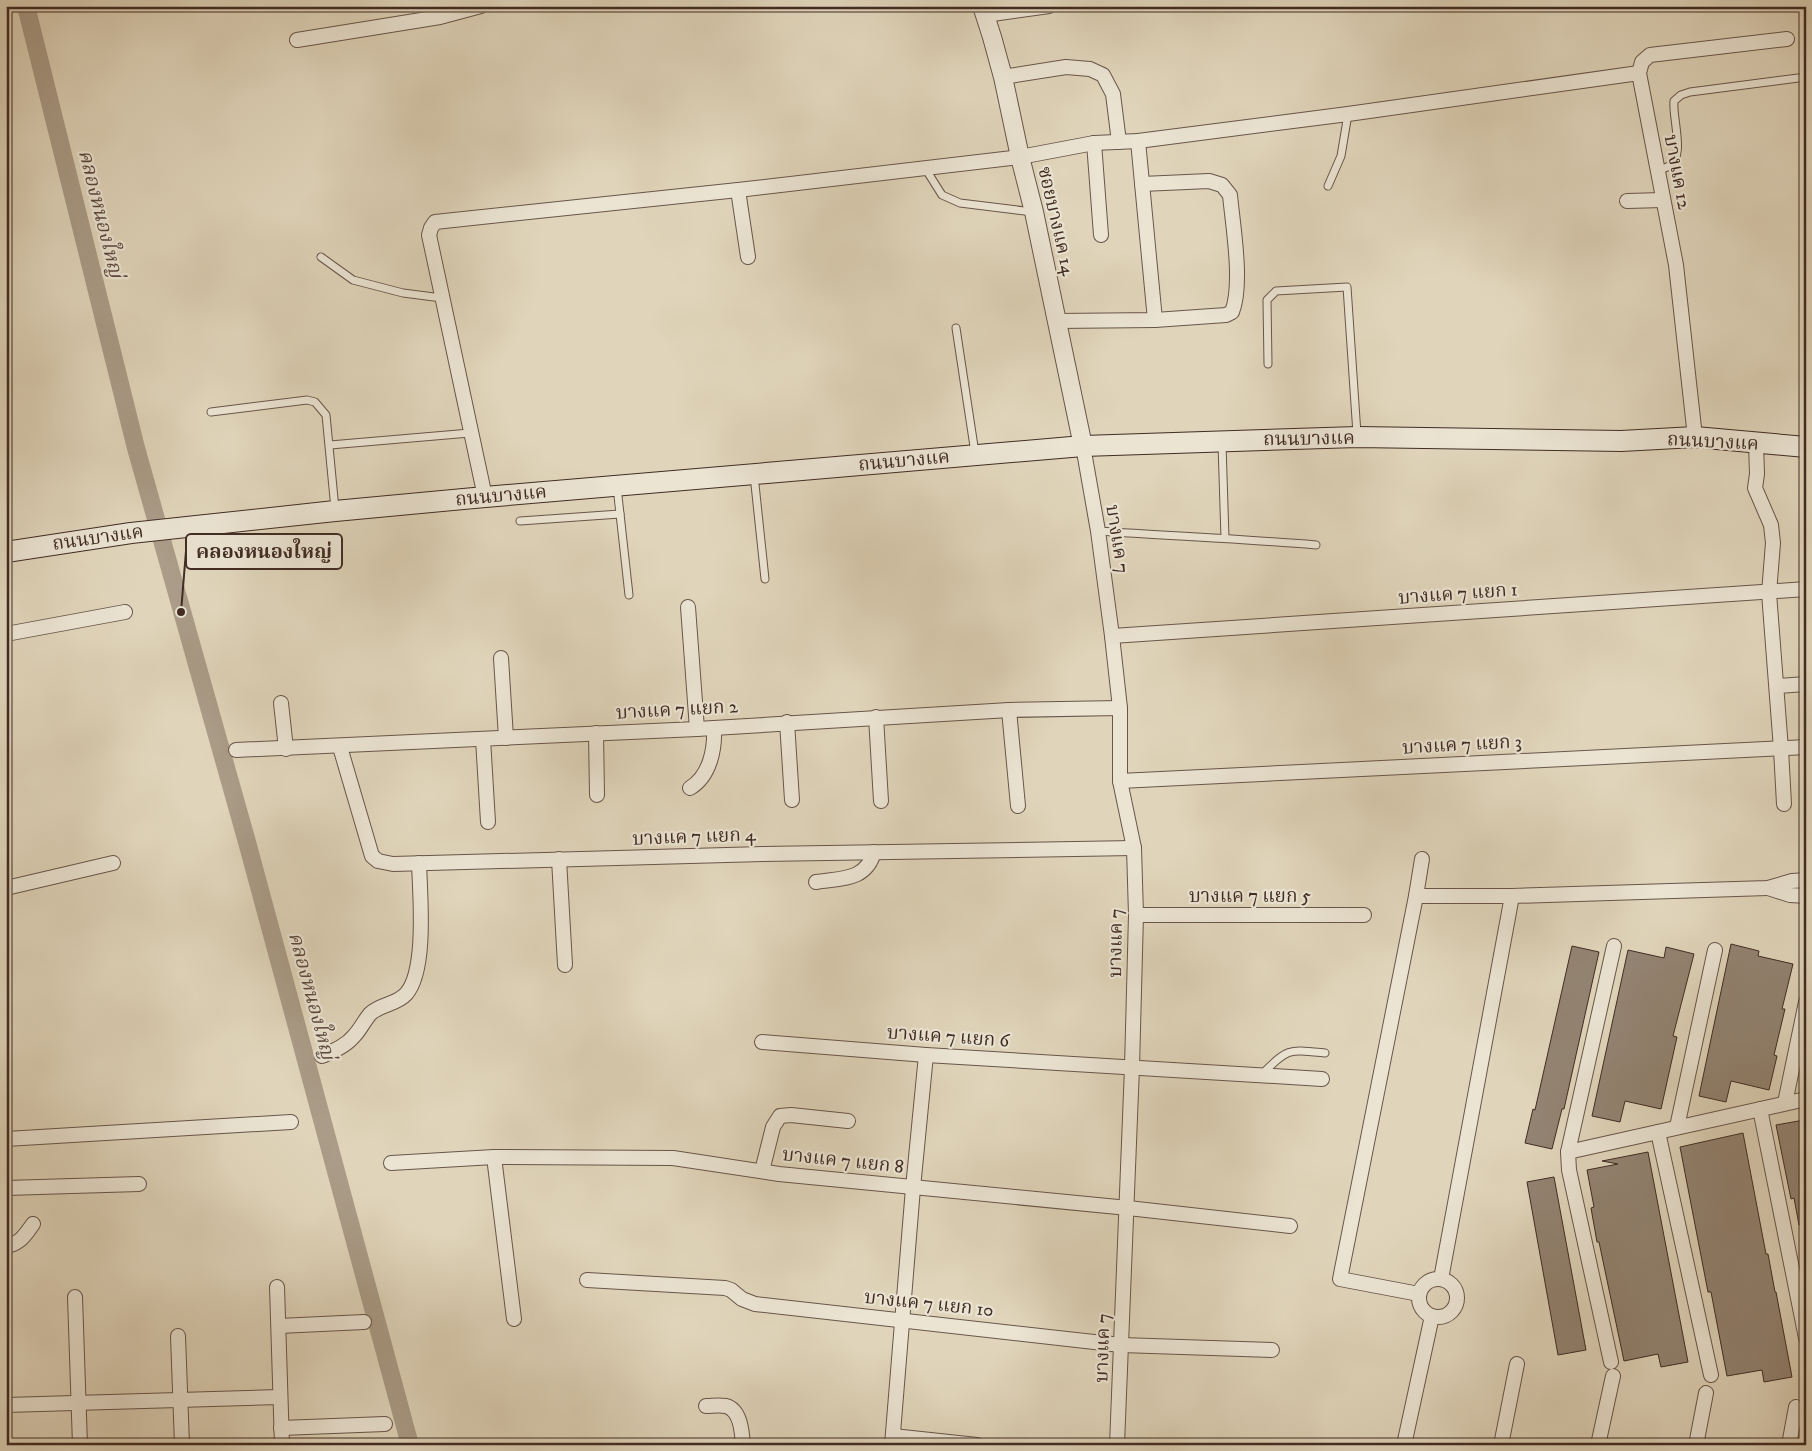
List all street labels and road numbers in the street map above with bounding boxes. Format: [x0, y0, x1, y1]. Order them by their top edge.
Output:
street label: บางแค 12 [1659, 133, 1696, 212]
street label: ซอยบางแค 14 [1032, 164, 1080, 279]
street label: ถนนบางแค [1263, 427, 1355, 451]
street label: ถนนบางแค [1667, 428, 1759, 456]
street label: ถนนบางแค [857, 446, 951, 476]
street label: ถนนบางแค [454, 481, 548, 511]
street label: บางแค 7 [1100, 503, 1134, 575]
street label: ถนนบางแค [51, 520, 145, 556]
street label: บางแค 7 แยก 1 [1398, 578, 1518, 610]
street label: บางแค 7 แยก 2 [615, 695, 739, 725]
street label: บางแค 7 แยก 3 [1402, 730, 1522, 760]
street label: บางแค 7 แยก 4 [632, 823, 757, 851]
street label: บางแค 7 แยก 5 [1189, 885, 1312, 908]
street label: บางแค 7 [1104, 908, 1128, 978]
street label: บางแค 7 แยก 6 [886, 1021, 1011, 1053]
street label: บางแค 7 แยก 8 [781, 1143, 905, 1179]
street label: บางแค 7 แยก 10 [863, 1286, 995, 1322]
street label: บางแค 7 [1090, 1313, 1116, 1383]

